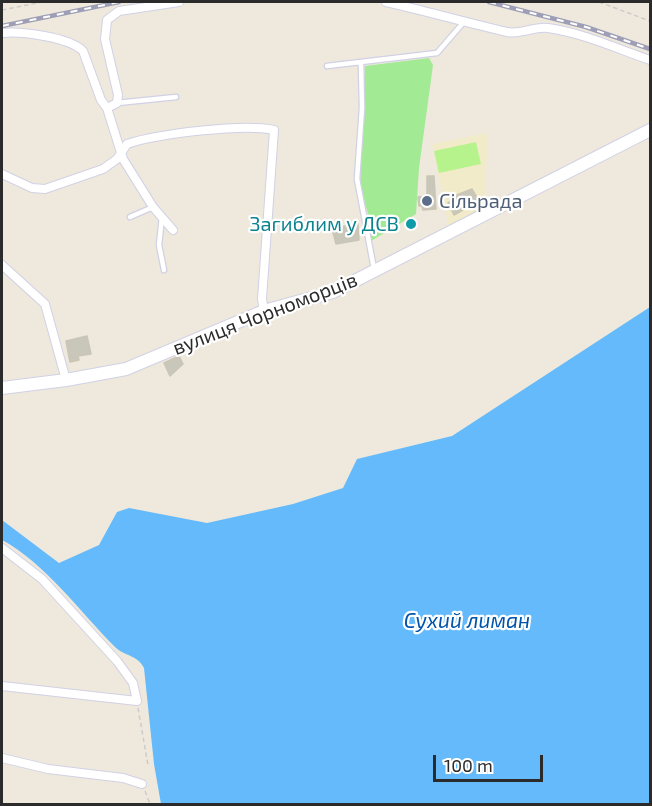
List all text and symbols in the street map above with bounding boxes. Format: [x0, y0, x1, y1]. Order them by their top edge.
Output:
place label: Сільрада [439, 189, 522, 213]
marker: Сільрада [420, 194, 434, 208]
place label: Загиблим у ДСВ [249, 212, 399, 236]
marker: Загиблим у ДСВ [404, 217, 418, 231]
street label: вулиця Чорноморців [169, 268, 361, 360]
water label: Сухий лиман [404, 608, 530, 634]
scale bar [436, 743, 546, 781]
text: 100 m [444, 754, 493, 776]

